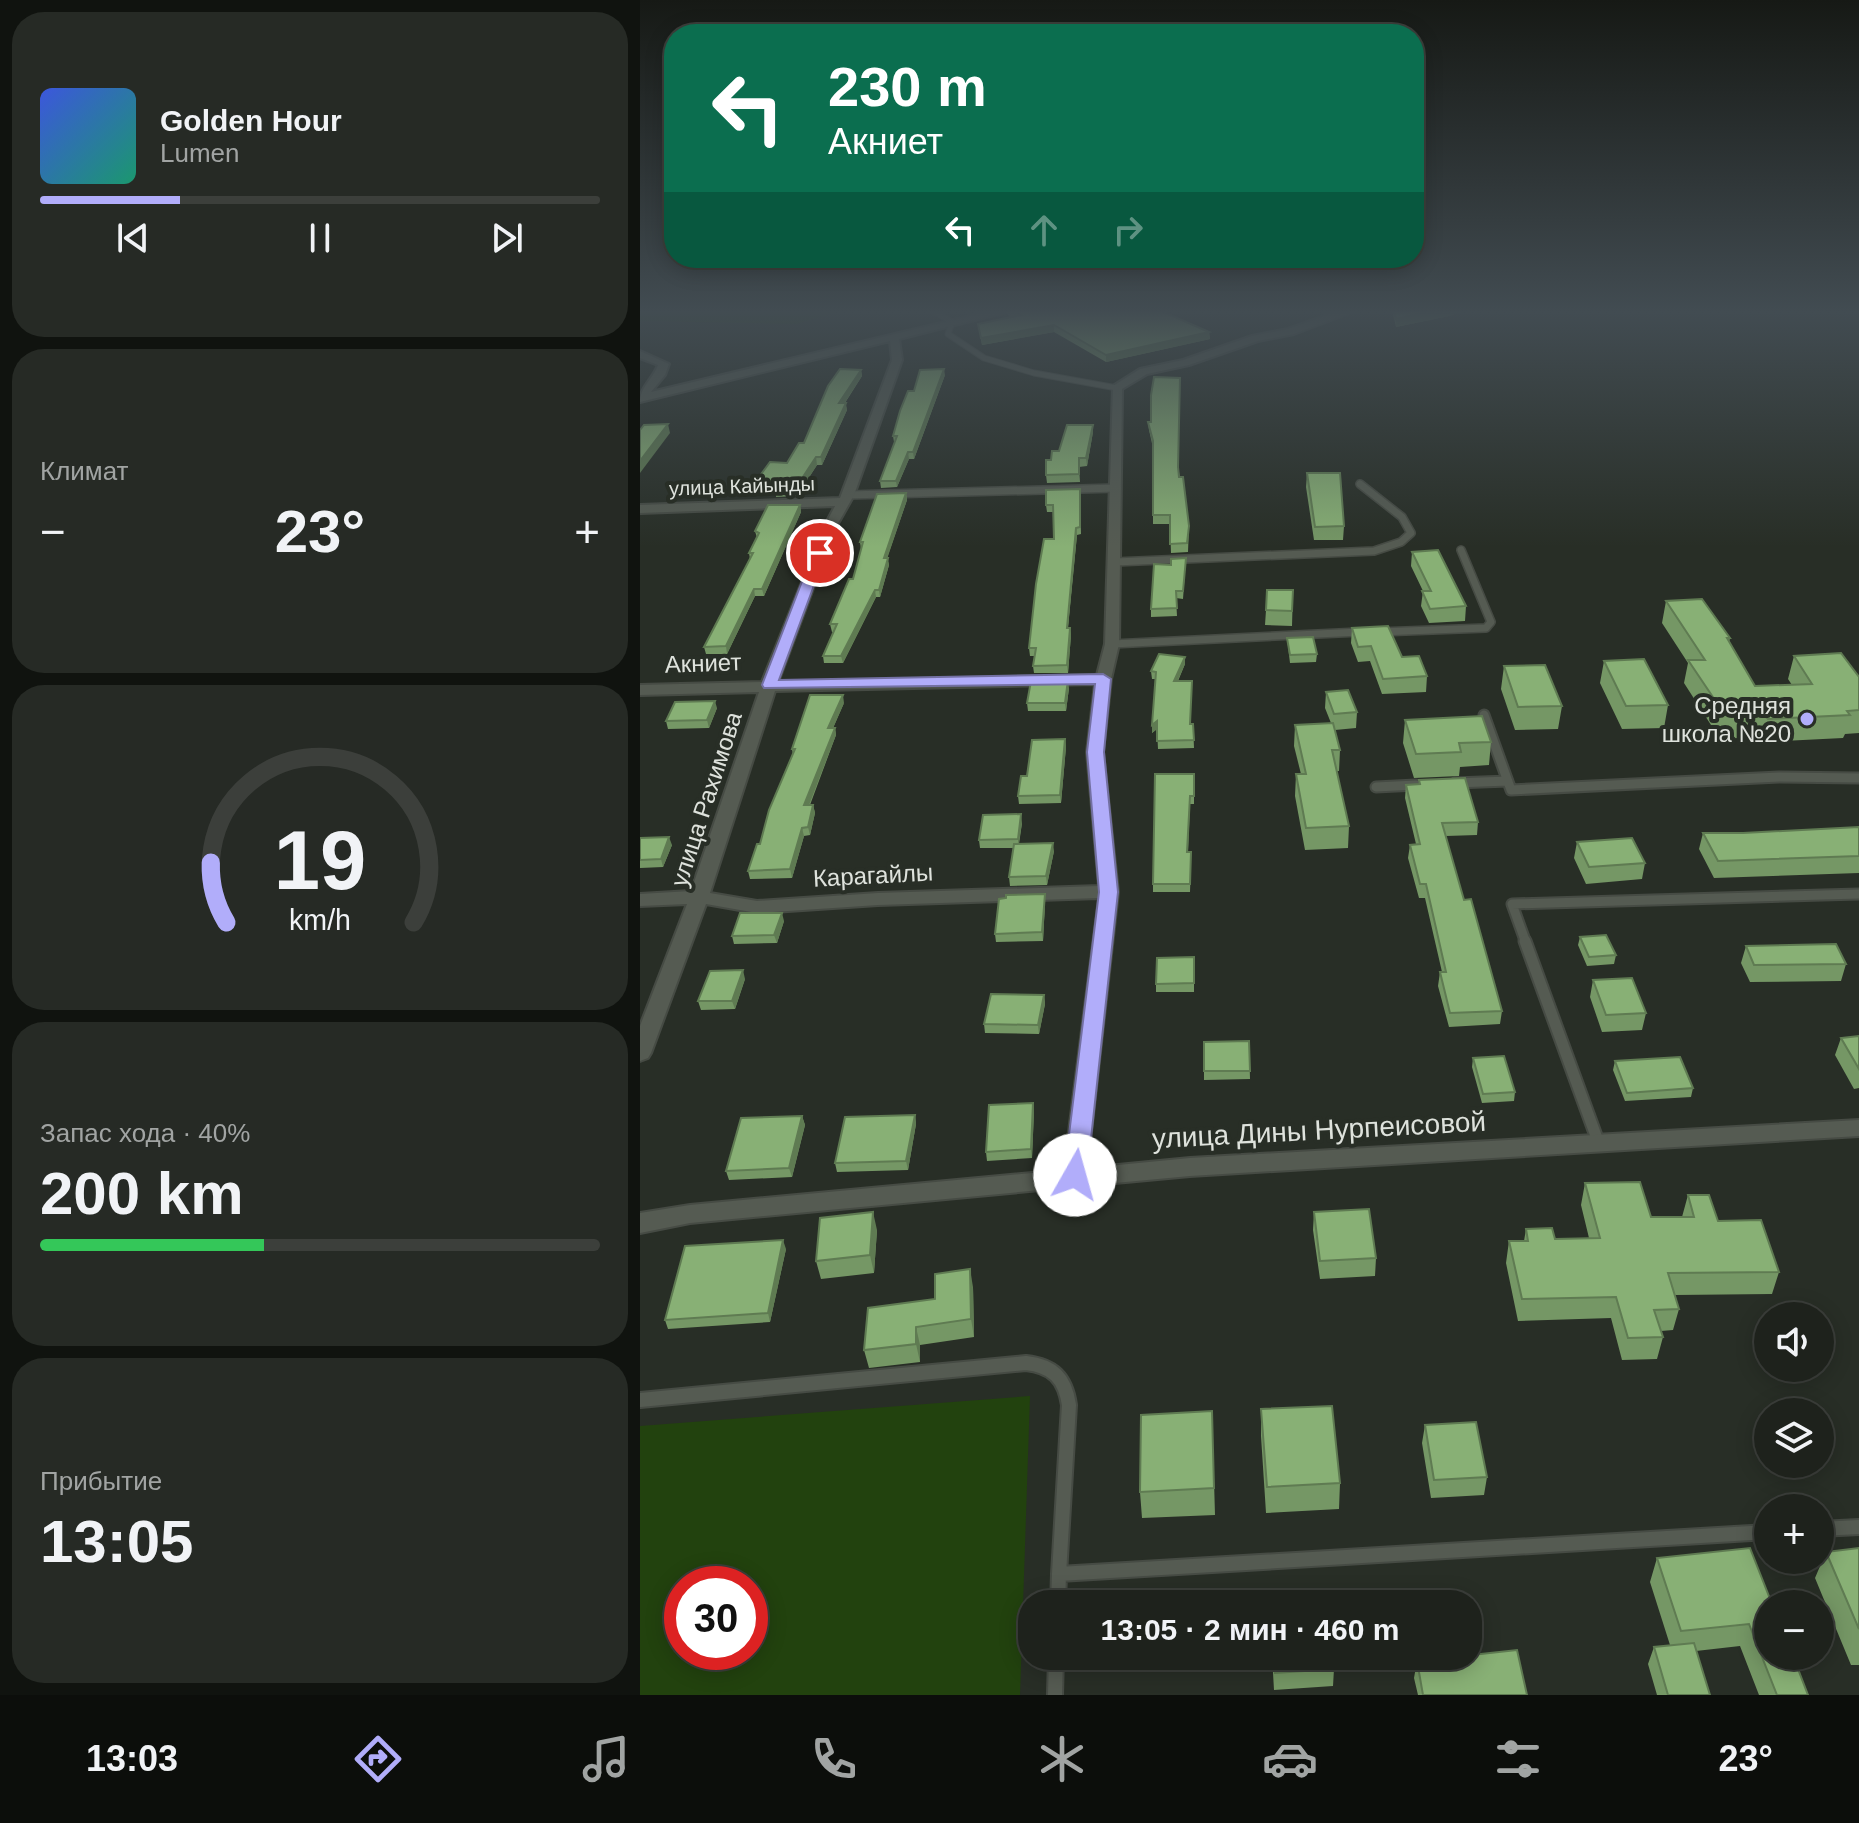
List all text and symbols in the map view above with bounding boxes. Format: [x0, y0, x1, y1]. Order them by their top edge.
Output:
text: 230 m [828, 55, 987, 118]
icon: left [696, 56, 800, 160]
text: Golden Hour [160, 104, 342, 137]
text: Акниет [828, 121, 943, 162]
text: Lumen [160, 138, 240, 168]
icon: left [938, 208, 982, 252]
icon: ahead [1022, 208, 1066, 252]
icon: right [1106, 208, 1150, 252]
icon: previous [111, 216, 155, 260]
icon: pause [298, 216, 342, 260]
icon: next [485, 216, 529, 260]
text: Климат [40, 456, 129, 486]
street label: улица Кайынды [669, 472, 815, 500]
text: 23° [275, 498, 365, 565]
text: − [40, 507, 66, 556]
text: + [574, 507, 600, 556]
pin [786, 519, 854, 587]
icon: arrive [798, 531, 842, 575]
street label: Акниет [664, 648, 742, 678]
place label: Средняя школа №20 [1662, 692, 1791, 747]
street label: улица Рахимова [665, 708, 747, 890]
marker: Средняя школа №20 [1798, 710, 1816, 728]
text: 19 [274, 814, 366, 907]
street label: Карагайлы [812, 858, 934, 892]
text: km/h [289, 905, 351, 937]
street label: улица Дины Нурпеисовой [1151, 1106, 1487, 1154]
text: Запас хода · 40% [40, 1118, 250, 1148]
position arrow [1033, 1133, 1117, 1217]
text: 200 km [40, 1160, 244, 1227]
map controls [1754, 1302, 1834, 1670]
button: sound [1754, 1302, 1834, 1382]
button: layers [1754, 1398, 1834, 1478]
text: Прибытие [40, 1466, 162, 1496]
button: + [1754, 1494, 1834, 1574]
text: 13:05 [40, 1508, 193, 1575]
speed limit sign: 30 [664, 1566, 768, 1670]
button: − [1754, 1590, 1834, 1670]
text: 13:05 · 2 мин · 460 m [1101, 1613, 1399, 1646]
icon: directions [350, 1731, 406, 1787]
icon: music [578, 1731, 634, 1787]
icon: phone [806, 1731, 862, 1787]
icon: climate [1034, 1731, 1090, 1787]
icon: car [1262, 1731, 1318, 1787]
icon: filters [1490, 1731, 1546, 1787]
text: 13:03 [86, 1738, 178, 1779]
text: 23° [1718, 1738, 1773, 1779]

